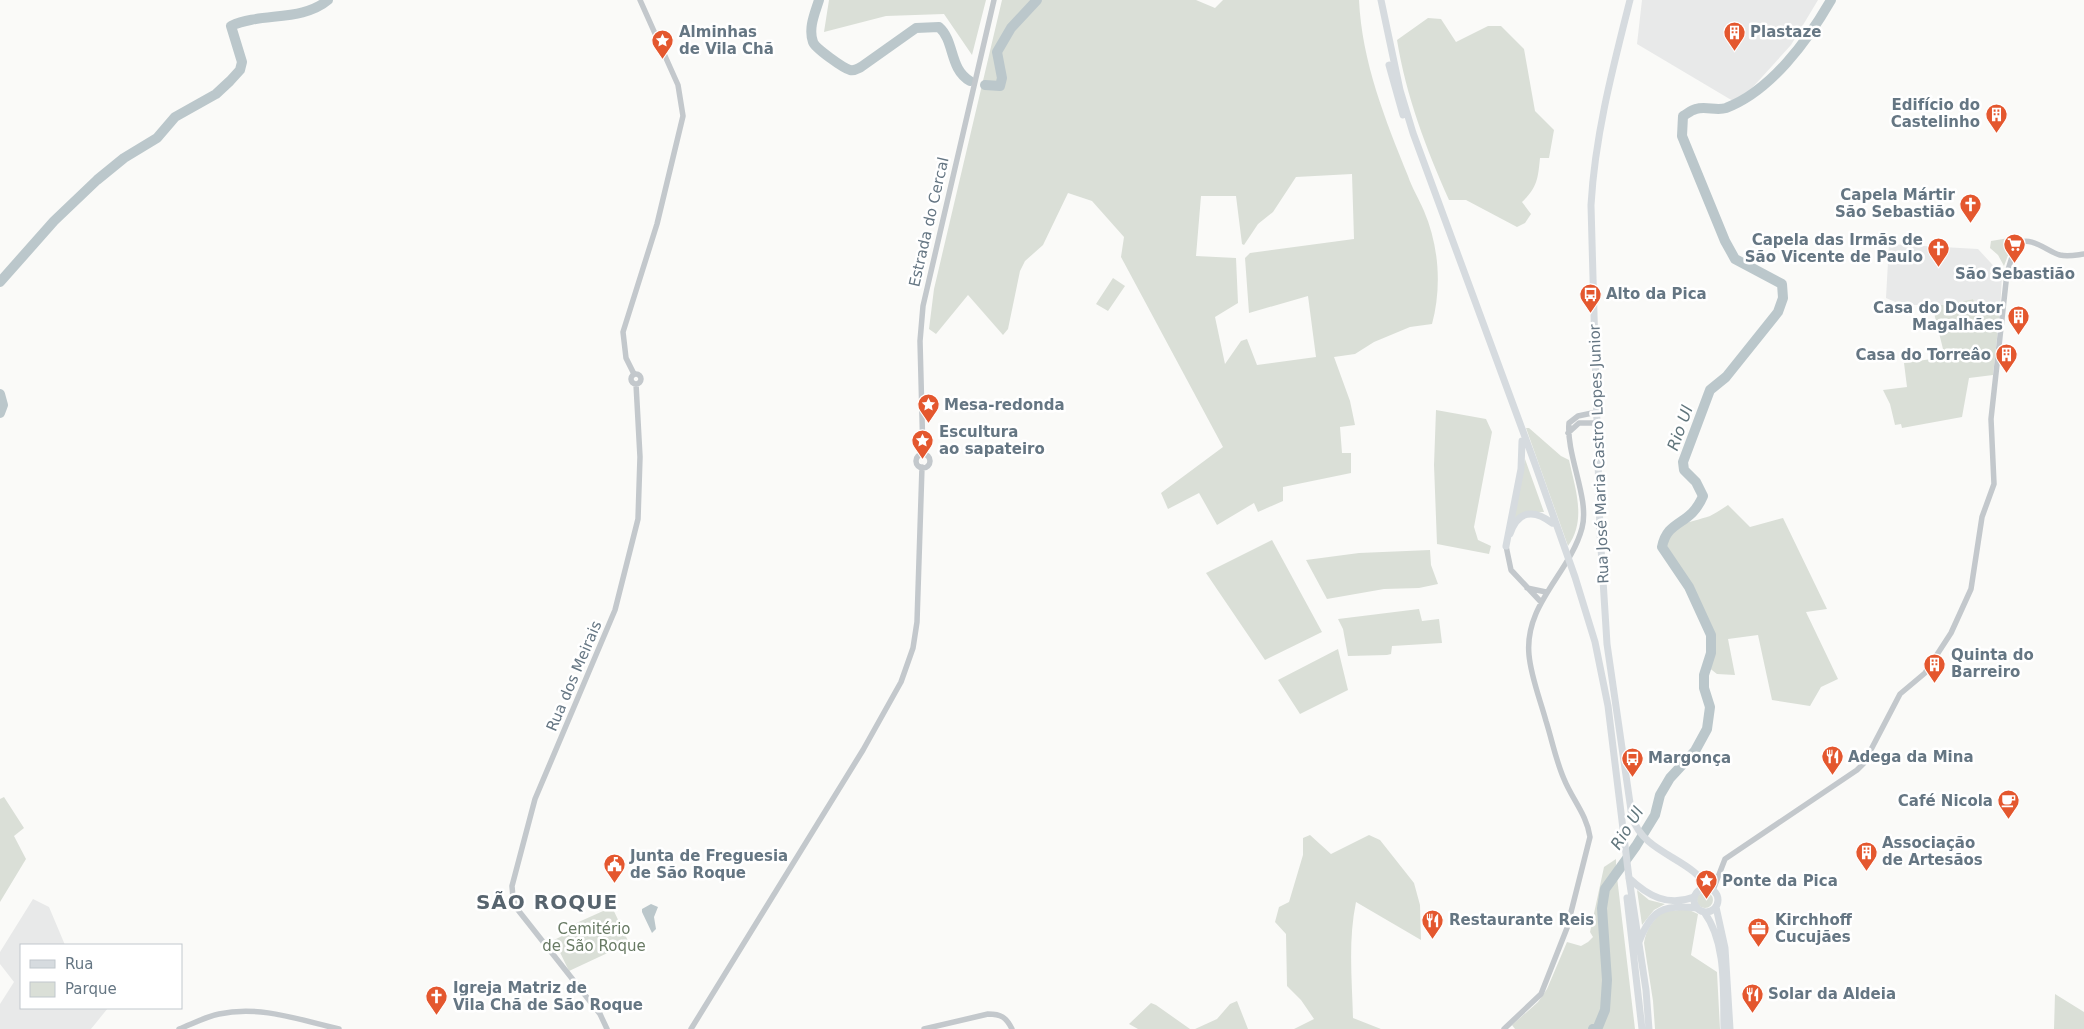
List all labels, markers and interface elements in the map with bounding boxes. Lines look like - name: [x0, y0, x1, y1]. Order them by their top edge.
- building icon: Plastaze: [1722, 20, 1746, 51]
- place label: Alminhas de Vila Chã: [679, 23, 774, 58]
- place label: Plastaze: [1750, 23, 1821, 41]
- place icon: Alminhas de Vila Chã: [651, 29, 675, 60]
- place label: Edifício do Castelinho: [1891, 96, 1980, 131]
- building icon: Edifício do Castelinho: [1984, 102, 2008, 133]
- street label: Estrada do Cercal: [905, 155, 953, 289]
- place label: Capela Mártir São Sebastião: [1835, 186, 1956, 221]
- church icon: Capela Mártir São Sebastião: [1959, 192, 1983, 223]
- place label: Capela das Irmãs de São Vicente de Paulo: [1745, 231, 1923, 266]
- supermarket icon: São Sebastião: [2003, 233, 2027, 264]
- church icon: Capela das Irmãs de São Vicente de Paulo: [1927, 237, 1951, 268]
- place label: São Sebastião: [1955, 265, 2075, 283]
- bus stop icon: Alto da Pica: [1578, 282, 1602, 313]
- place label: Alto da Pica: [1606, 285, 1707, 303]
- place label: Casa do Doutor Magalhães: [1873, 299, 2004, 334]
- building icon: Casa do Doutor Magalhães: [2007, 305, 2031, 336]
- street label: Rua José Maria Castro Lopes Junior: [1585, 323, 1613, 584]
- building icon: Casa do Torreâo: [1995, 343, 2019, 374]
- place label: Casa do Torreâo: [1855, 346, 1991, 364]
- place icon: Mesa-redonda: [916, 393, 940, 424]
- place label: Mesa-redonda: [944, 396, 1065, 414]
- water label: Rio Ul: [1663, 402, 1697, 453]
- place label: Escultura ao sapateiro: [939, 423, 1045, 458]
- place icon: Escultura ao sapateiro: [911, 429, 935, 460]
- street label: Rua dos Meirais: [543, 618, 605, 734]
- place label: Quinta do Barreiro: [1951, 646, 2034, 681]
- building icon: Quinta do Barreiro: [1923, 652, 1947, 683]
- restaurant icon: Adega da Mina: [1820, 745, 1844, 776]
- bus stop icon: Margonça: [1620, 746, 1644, 777]
- place label: Adega da Mina: [1848, 748, 1974, 766]
- place label: Margonça: [1648, 749, 1731, 767]
- cafe icon: Café Nicola: [1997, 789, 2021, 820]
- place label: Café Nicola: [1898, 792, 1993, 810]
- water label: Rio Ul: [1607, 803, 1648, 853]
- place label: Associação de Artesãos: [1882, 834, 1983, 869]
- building icon: Associação de Artesãos: [1854, 840, 1878, 871]
- place label: Junta de Freguesia de São Roque: [629, 847, 788, 882]
- public building icon: Junta de Freguesia de São Roque: [602, 853, 626, 884]
- place icon: Ponte da Pica: [1694, 869, 1718, 900]
- place label: Ponte da Pica: [1722, 872, 1838, 890]
- district label: SÃO ROQUE: [476, 890, 618, 914]
- restaurant icon: Restaurante Reis: [1421, 908, 1445, 939]
- place label: Restaurante Reis: [1449, 911, 1594, 929]
- place label: Kirchhoff Cucujães: [1775, 911, 1853, 946]
- office icon: Kirchhoff Cucujães: [1747, 917, 1771, 948]
- park label: Cemitério de São Roque: [542, 920, 646, 955]
- legend: [20, 944, 182, 1009]
- text: Rua: [65, 955, 93, 973]
- place label: Igreja Matriz de Vila Chã de São Roque: [453, 979, 643, 1014]
- text: Parque: [65, 980, 117, 998]
- restaurant icon: Solar da Aldeia: [1740, 982, 1764, 1013]
- church icon: Igreja Matriz de Vila Chã de São Roque: [425, 985, 449, 1016]
- place label: Solar da Aldeia: [1768, 985, 1896, 1003]

